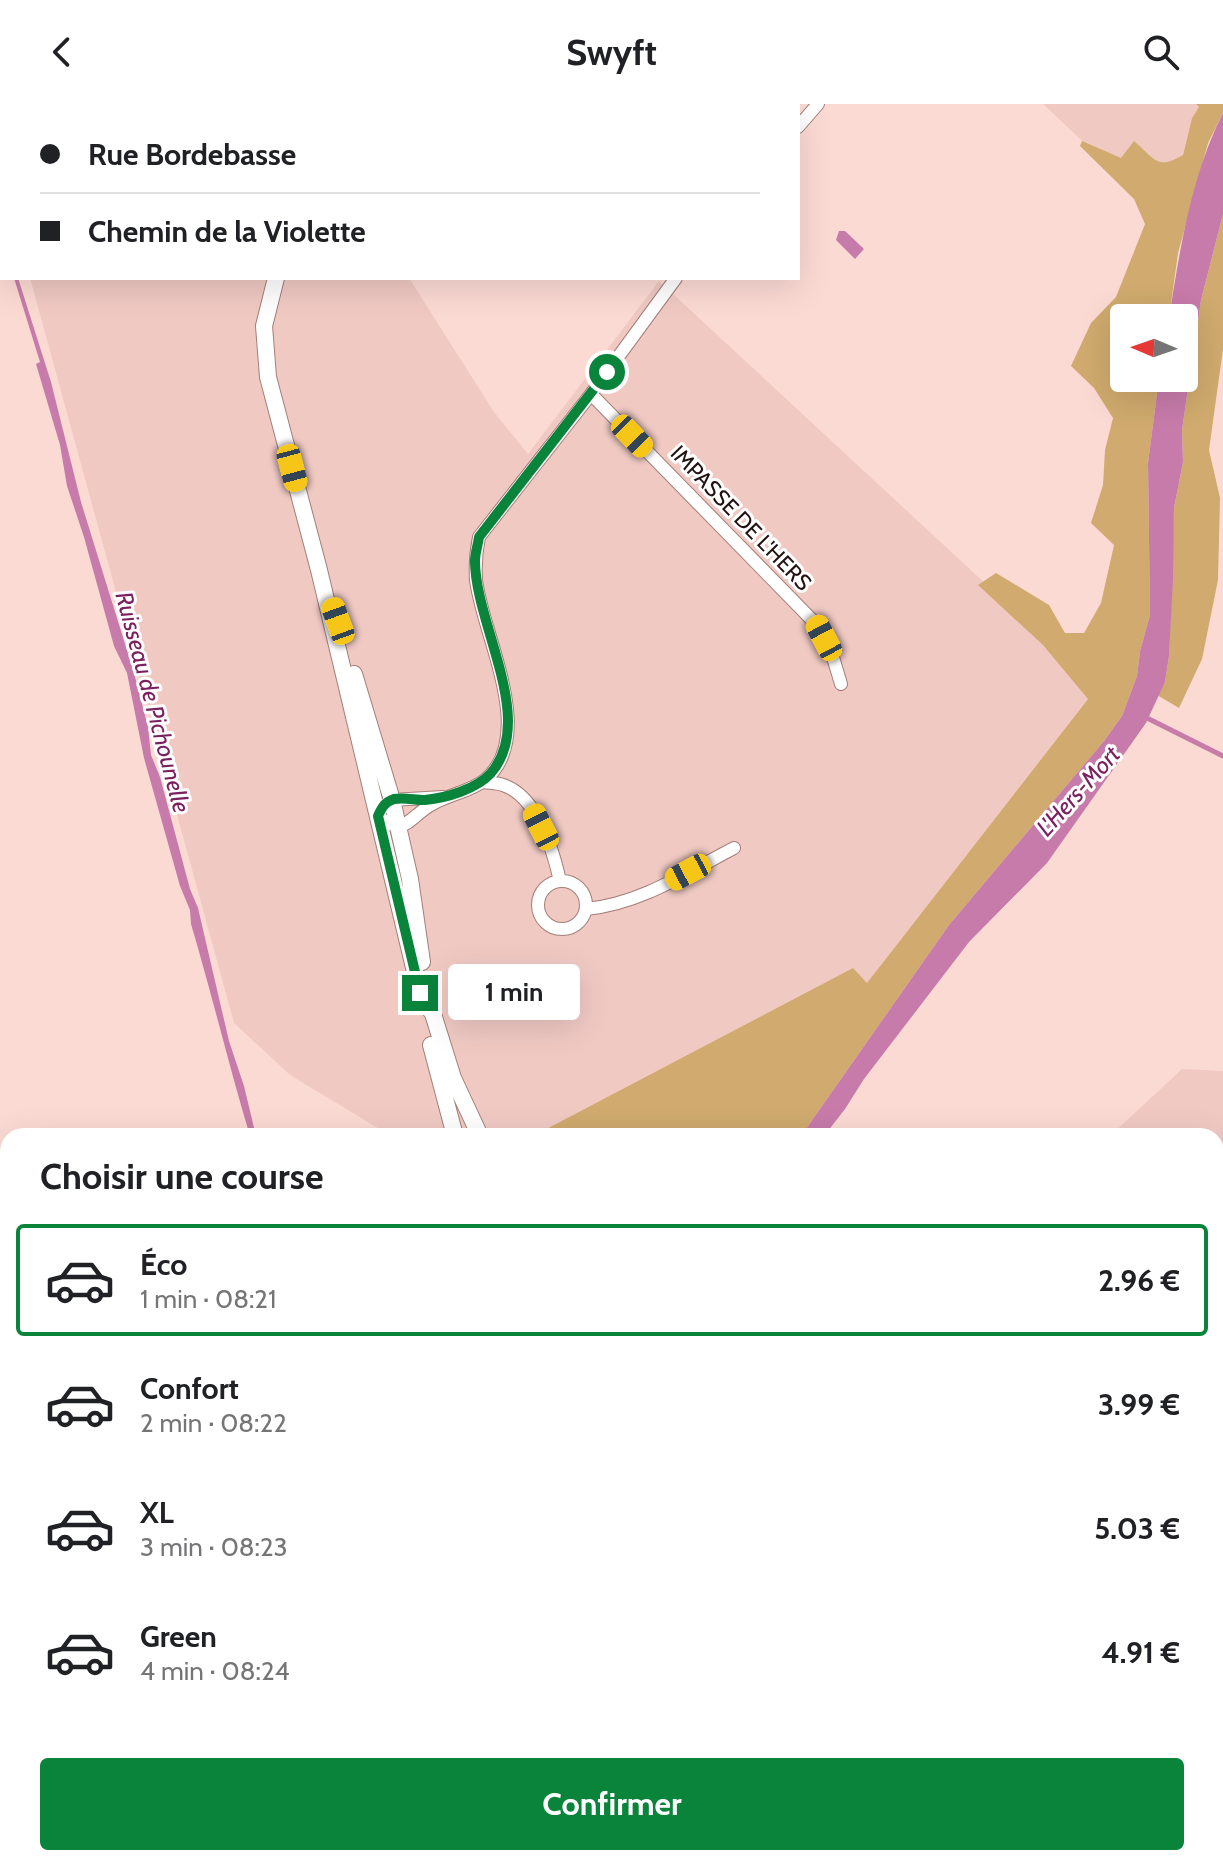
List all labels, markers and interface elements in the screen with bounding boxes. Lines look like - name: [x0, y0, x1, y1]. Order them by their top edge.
- icon: back: [40, 30, 84, 74]
- text: Swyft: [566, 30, 657, 74]
- icon: search: [1139, 30, 1183, 74]
- text: Rue Bordebasse: [88, 136, 296, 173]
- text: Chemin de la Violette: [88, 213, 366, 250]
- north arrow: [1110, 304, 1198, 392]
- map controls: [1110, 304, 1198, 392]
- route start: [589, 354, 625, 390]
- car: [607, 410, 657, 462]
- street label: IMPASSE DE L'HERS: [665, 440, 817, 596]
- car: [274, 442, 310, 494]
- water label: Ruisseau de Pichounelle: [110, 588, 196, 816]
- car: [319, 594, 357, 648]
- car: [802, 611, 846, 665]
- water label: L'Hers-Mort: [1030, 740, 1126, 842]
- car: [519, 800, 563, 854]
- car: [661, 850, 715, 894]
- callout: 1 min: [448, 965, 580, 1021]
- route end: [402, 975, 438, 1011]
- text: 1 min: [485, 976, 543, 1008]
- text: Choisir une course: [40, 1154, 323, 1198]
- icon: car: [44, 1244, 116, 1316]
- text: Éco: [140, 1246, 187, 1283]
- text: 2.96 €: [1098, 1262, 1180, 1299]
- text: 1 min · 08:21: [140, 1283, 276, 1315]
- icon: car: [44, 1368, 116, 1440]
- text: Confort: [140, 1370, 239, 1407]
- text: 3.99 €: [1098, 1386, 1180, 1423]
- text: 2 min · 08:22: [140, 1407, 287, 1439]
- icon: car: [44, 1492, 116, 1564]
- text: XL: [140, 1494, 174, 1531]
- text: 5.03 €: [1094, 1510, 1180, 1547]
- text: 3 min · 08:23: [140, 1531, 288, 1563]
- icon: car: [44, 1616, 116, 1688]
- text: Green: [140, 1618, 217, 1655]
- text: 4.91 €: [1101, 1634, 1180, 1671]
- text: 4 min · 08:24: [140, 1655, 290, 1687]
- button: Confirmer: [40, 1758, 1184, 1850]

